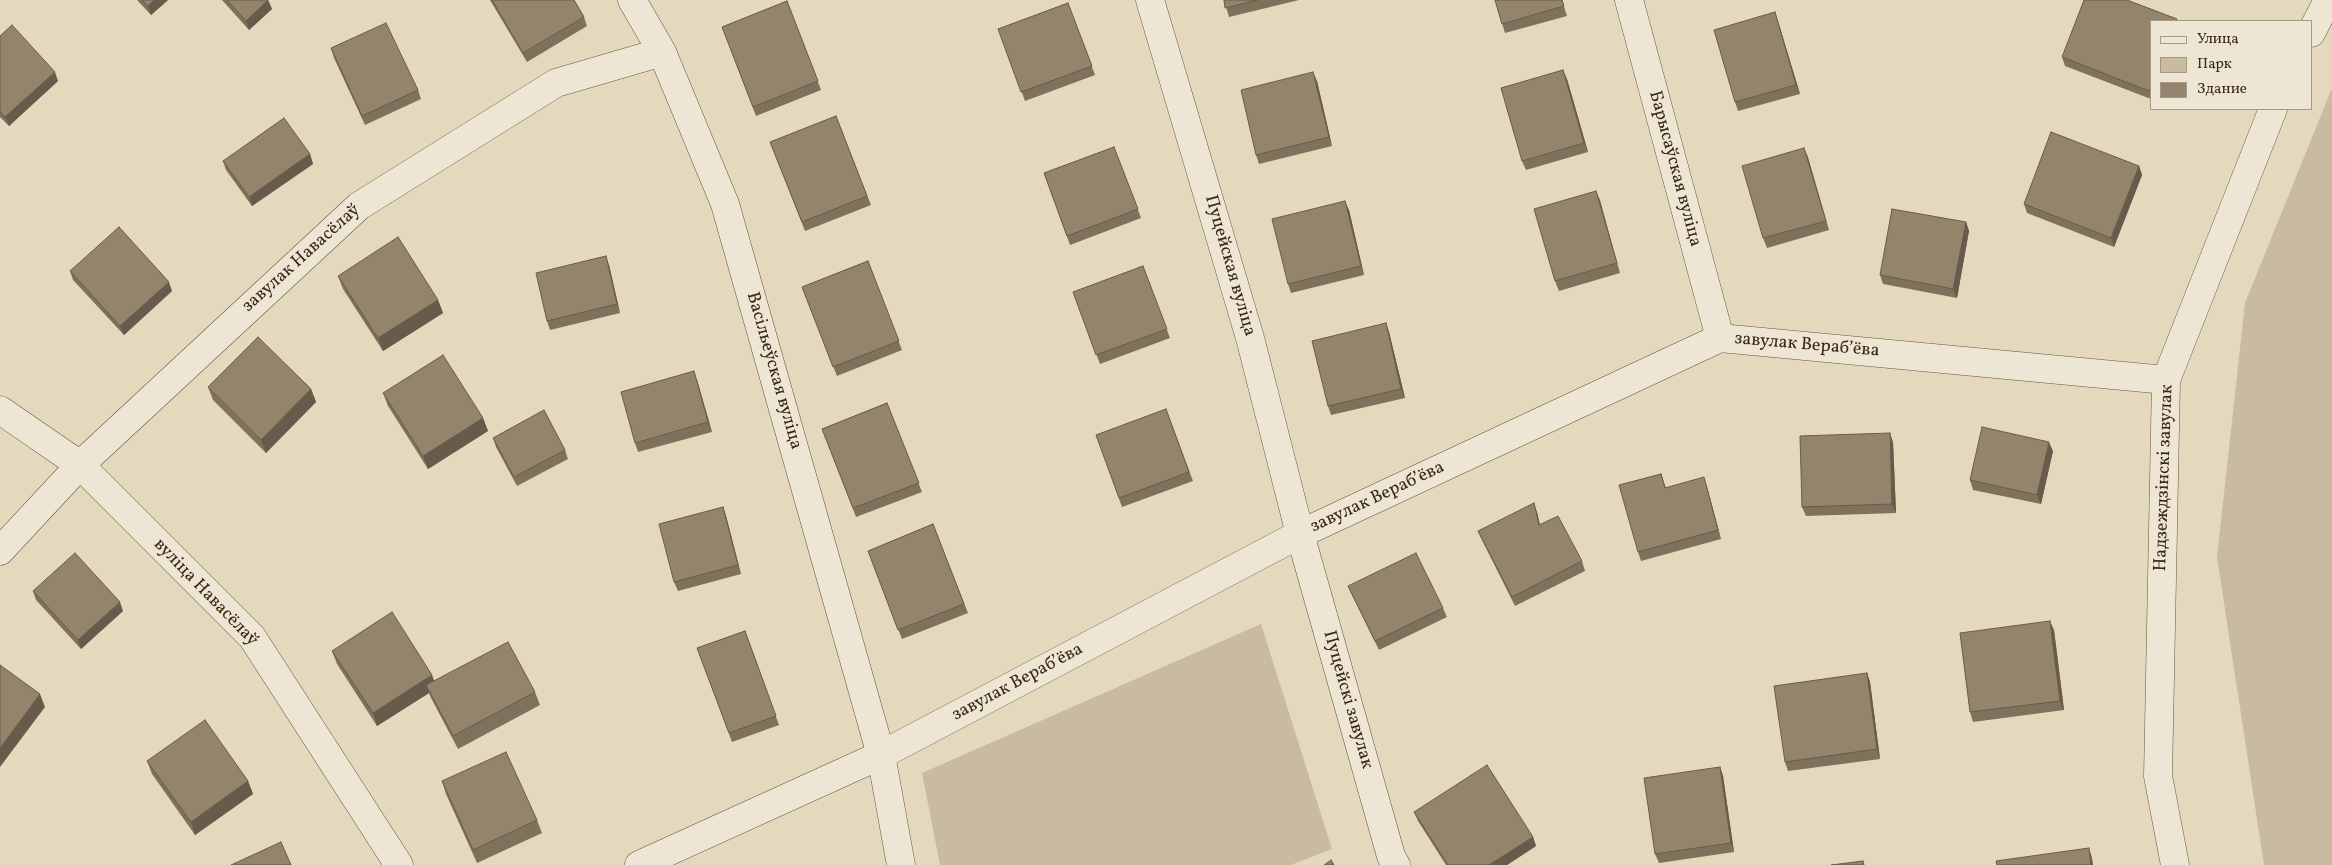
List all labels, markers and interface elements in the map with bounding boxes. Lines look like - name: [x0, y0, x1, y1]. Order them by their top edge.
- legend: [2150, 20, 2312, 110]
- text: Улица: [2197, 29, 2239, 50]
- text: Парк: [2197, 54, 2232, 75]
- text: Здание: [2197, 79, 2247, 100]
- street label: Барысаўская вуліца: [1643, 89, 1705, 249]
- street label: Пуцейская вуліца: [1199, 193, 1259, 339]
- street label: завулак Навасёлаў: [239, 200, 365, 318]
- street label: Васільеўская вуліца: [740, 290, 806, 452]
- street label: завулак Верабʼёва: [1734, 329, 1880, 363]
- street label: Надзеждзінскі завулак: [2151, 384, 2179, 572]
- street label: завулак Верабʼёва: [1308, 458, 1448, 538]
- street label: вуліца Навасёлаў: [148, 535, 262, 651]
- street label: Пуцейскі завулак: [1317, 628, 1377, 772]
- street label: завулак Верабʼёва: [949, 639, 1087, 727]

